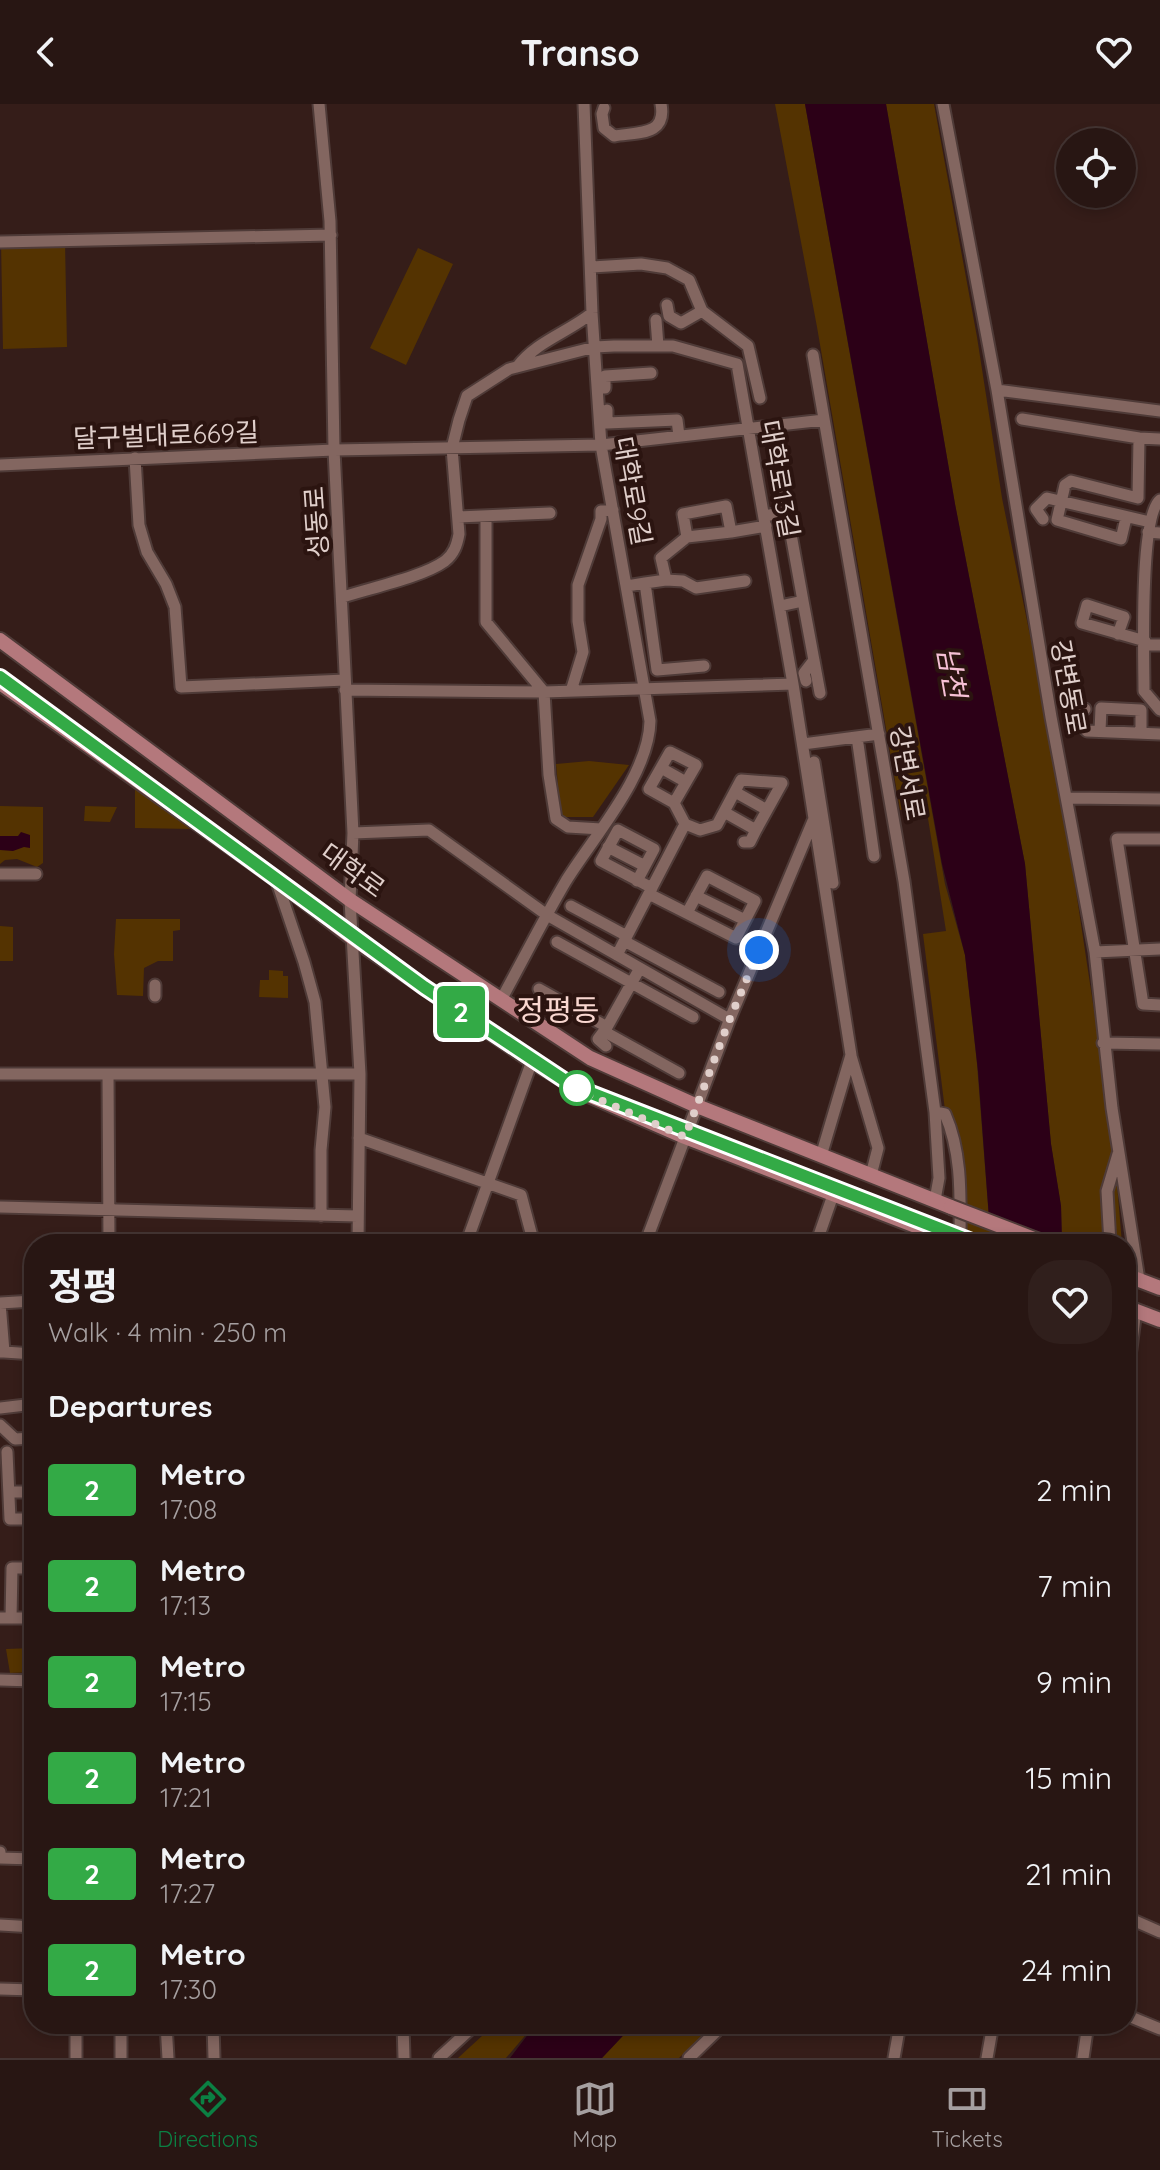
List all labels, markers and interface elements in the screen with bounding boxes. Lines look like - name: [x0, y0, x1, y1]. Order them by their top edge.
- icon: back: [24, 30, 68, 74]
- text: Transo: [520, 30, 640, 75]
- icon: heart: [1092, 30, 1136, 74]
- map controls: [1056, 128, 1136, 208]
- button: locate: [1056, 128, 1136, 208]
- street label: 달구벌대로669길: [72, 415, 260, 455]
- street label: 대학로13길: [753, 418, 807, 540]
- street label: 대학로9길: [607, 434, 659, 548]
- street label: 성동로: [297, 485, 335, 559]
- street label: 강변동로: [1044, 637, 1094, 737]
- water label: 남천: [930, 644, 974, 704]
- street label: 강변서로: [883, 723, 933, 823]
- street label: 대학로: [314, 836, 392, 904]
- your location: [739, 930, 779, 970]
- line badge: 2: [435, 986, 487, 1038]
- district label: 정평동: [517, 991, 599, 1029]
- text: 2: [453, 994, 469, 1029]
- unlabelled marker: [560, 1071, 594, 1105]
- button: heart: [1028, 1260, 1112, 1344]
- text: 정평: [48, 1262, 118, 1310]
- text: Walk · 4 min · 250 m: [48, 1316, 287, 1349]
- text: Departures: [48, 1387, 213, 1425]
- text: Metro: [160, 1455, 246, 1493]
- text: 2 min: [1036, 1471, 1112, 1509]
- text: 2: [84, 1472, 100, 1507]
- text: 17:08: [160, 1493, 217, 1526]
- text: Metro: [160, 1551, 246, 1589]
- text: 7 min: [1037, 1567, 1112, 1605]
- text: 2: [84, 1568, 100, 1603]
- text: 17:13: [160, 1589, 211, 1622]
- text: Metro: [160, 1647, 246, 1685]
- text: 9 min: [1036, 1663, 1112, 1701]
- text: 2: [84, 1664, 100, 1699]
- text: 17:15: [160, 1685, 212, 1718]
- text: Metro: [160, 1743, 246, 1781]
- text: 15 min: [1025, 1759, 1112, 1797]
- text: 2: [84, 1760, 100, 1795]
- text: 17:21: [160, 1781, 212, 1814]
- text: Metro: [160, 1839, 246, 1877]
- text: 21 min: [1025, 1855, 1112, 1893]
- text: 2: [84, 1856, 100, 1891]
- text: 17:27: [160, 1877, 215, 1910]
- text: Metro: [160, 1935, 246, 1973]
- text: 24 min: [1021, 1951, 1112, 1989]
- text: 2: [84, 1952, 100, 1987]
- text: 17:30: [160, 1973, 217, 2006]
- tab: Directions: [157, 2077, 258, 2153]
- tab: Map: [572, 2077, 617, 2153]
- tab: Tickets: [932, 2077, 1003, 2153]

